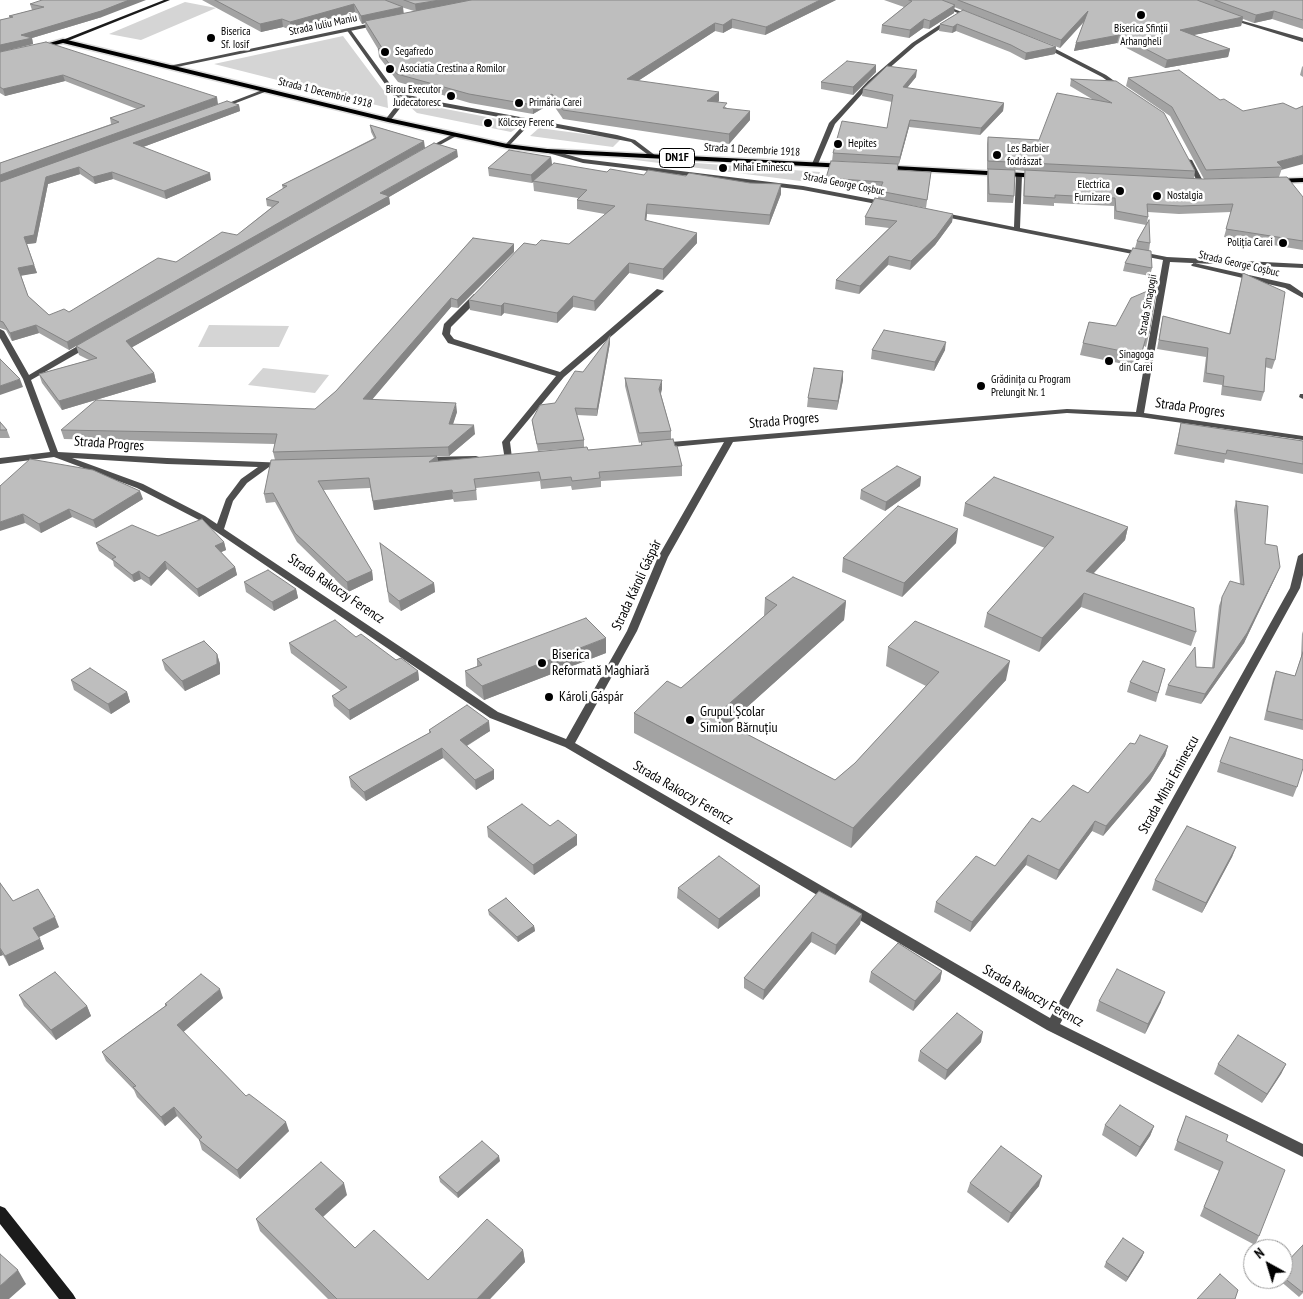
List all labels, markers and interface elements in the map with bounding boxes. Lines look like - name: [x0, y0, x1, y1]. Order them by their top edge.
- marker: Biserica Sfinții Arhangheli: [1135, 9, 1147, 21]
- street label: Strada Iuliu Maniu: [288, 11, 358, 39]
- place label: Biserica Sfinții Arhangheli: [1114, 22, 1168, 48]
- place label: Biserica Sf. Iosif: [221, 25, 251, 51]
- marker: Biserica Sf. Iosif: [205, 32, 217, 44]
- place label: Segafredo: [395, 45, 433, 59]
- marker: Segafredo: [379, 46, 391, 58]
- place label: Asociatia Crestina a Romilor: [400, 62, 506, 76]
- marker: Asociatia Crestina a Romilor: [384, 63, 396, 75]
- street label: Strada 1 Decembrie 1918: [277, 75, 373, 111]
- place label: Birou Executor Judecatoresc: [386, 83, 441, 109]
- marker: Birou Executor Judecatoresc: [445, 90, 457, 102]
- place label: Primăria Carei: [529, 96, 582, 110]
- marker: Primăria Carei: [513, 97, 525, 109]
- place label: Kölcsey Ferenc: [498, 116, 554, 130]
- marker: Kölcsey Ferenc: [482, 117, 494, 129]
- place label: Hepites: [848, 137, 877, 151]
- marker: Hepites: [832, 138, 844, 150]
- street label: Strada 1 Decembrie 1918: [704, 141, 800, 159]
- place label: Les Barbier fodrászat: [1007, 142, 1049, 168]
- road number: DN1F: [660, 148, 694, 168]
- marker: Les Barbier fodrászat: [991, 149, 1003, 161]
- place label: Mihai Eminescu: [733, 161, 792, 175]
- marker: Mihai Eminescu: [717, 162, 729, 174]
- street label: Strada George Coșbuc: [802, 170, 886, 198]
- place label: Electrica Furnizare: [1075, 178, 1110, 204]
- marker: Electrica Furnizare: [1114, 185, 1126, 197]
- place label: Nostalgia: [1167, 189, 1203, 203]
- marker: Nostalgia: [1151, 190, 1163, 202]
- place label: Poliția Carei: [1227, 236, 1273, 250]
- marker: Poliția Carei: [1277, 237, 1289, 249]
- street label: Strada George Coșbuc: [1197, 248, 1281, 280]
- street label: Strada Sinagogii: [1136, 273, 1160, 337]
- place label: Sinagoga din Carei: [1119, 348, 1154, 374]
- marker: Sinagoga din Carei: [1103, 355, 1115, 367]
- place label: Grădinița cu Program Prelungit Nr. 1: [991, 373, 1071, 399]
- marker: Grădinița cu Program Prelungit Nr. 1: [975, 380, 987, 392]
- street label: Strada Progres: [1154, 395, 1226, 421]
- street label: Strada Progres: [748, 410, 820, 432]
- street label: Strada Progres: [73, 433, 145, 455]
- street label: Strada Károli Gáspár: [609, 537, 665, 633]
- street label: Strada Rakoczy Ferencz: [285, 551, 387, 627]
- place label: Biserica Reformată Maghiară: [552, 647, 649, 680]
- marker: Biserica Reformată Maghiară: [536, 657, 548, 669]
- place label: Károli Gáspár: [559, 689, 623, 705]
- marker: Károli Gáspár: [543, 691, 555, 703]
- place label: Grupul Școlar Simion Bărnuțiu: [700, 704, 778, 736]
- marker: Grupul Școlar Simion Bărnuțiu: [684, 714, 696, 726]
- street label: Strada Mihai Eminescu: [1135, 733, 1203, 837]
- street label: Strada Rakoczy Ferencz: [630, 758, 736, 828]
- street label: Strada Rakoczy Ferencz: [980, 961, 1086, 1031]
- north arrow: [1243, 1239, 1293, 1289]
- text: N: [1251, 1244, 1268, 1262]

